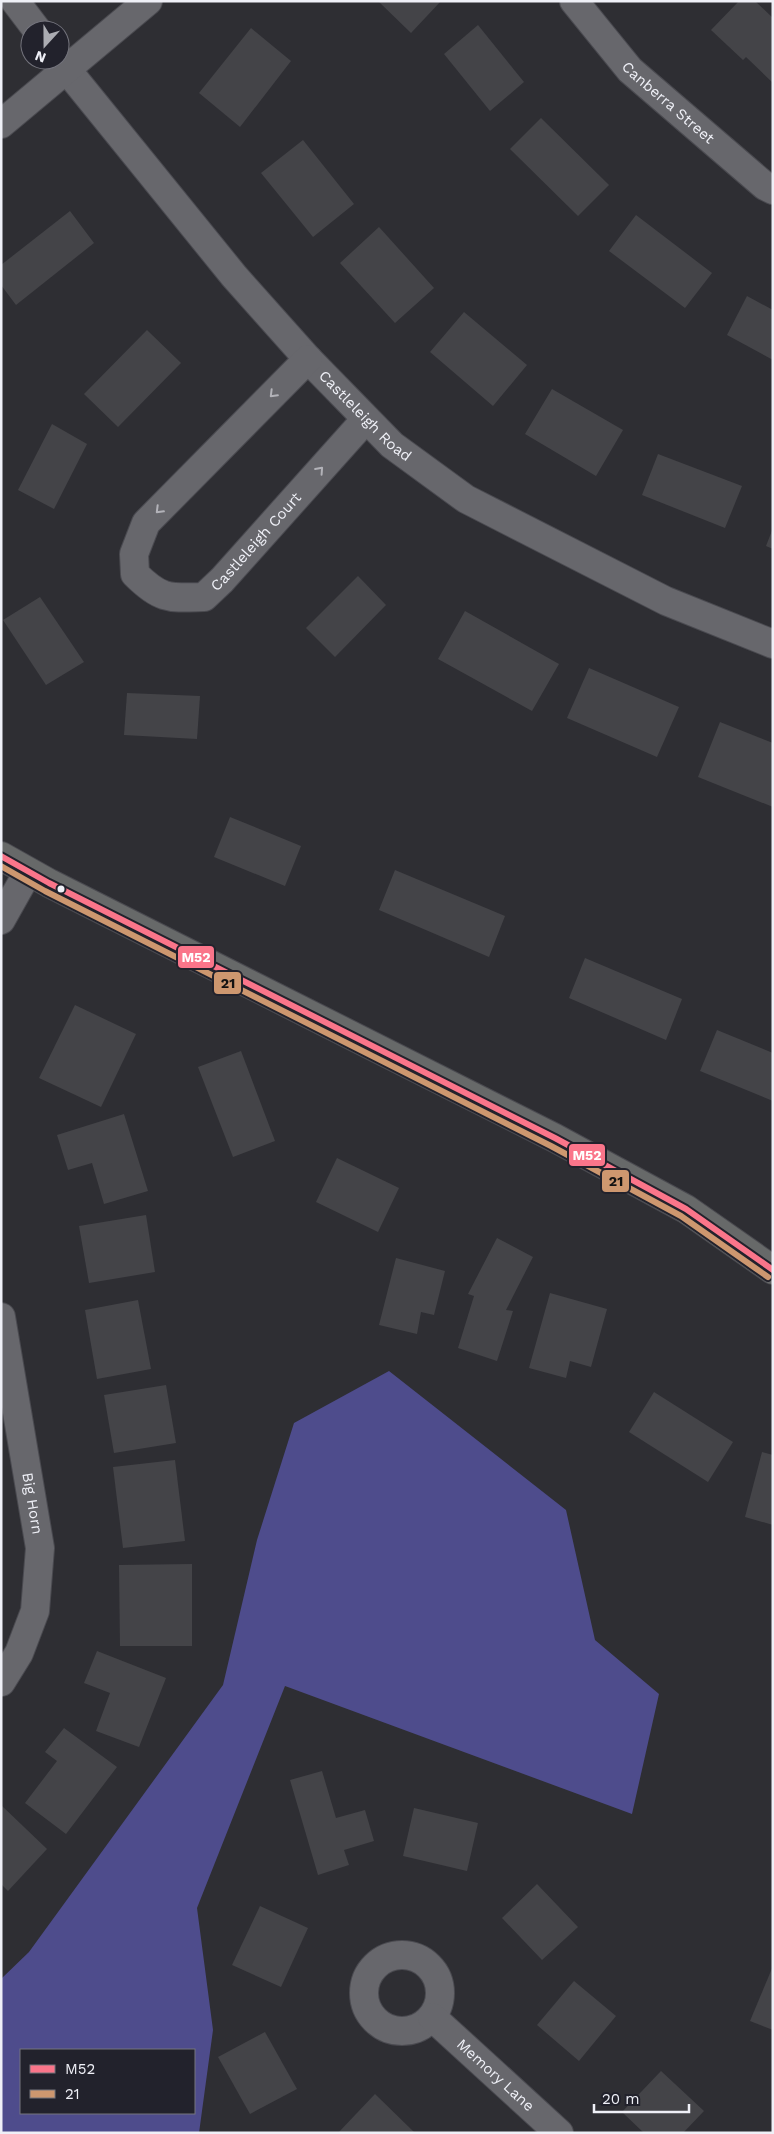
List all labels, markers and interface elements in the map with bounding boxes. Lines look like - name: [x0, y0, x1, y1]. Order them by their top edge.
- north arrow: [20, 20, 70, 70]
- text: N: [33, 48, 48, 66]
- street label: Canberra Street: [618, 58, 719, 148]
- street label: Castleleigh Road: [315, 367, 415, 465]
- one-way arrow: [270, 388, 279, 397]
- one-way arrow: [314, 467, 323, 476]
- street label: Castleleigh Court: [207, 488, 305, 595]
- one-way arrow: [156, 504, 165, 513]
- unlabelled marker: [56, 884, 66, 894]
- line badge: M52: [177, 945, 215, 969]
- text: M52: [181, 949, 211, 965]
- line badge: 21: [213, 971, 242, 995]
- text: 21: [221, 975, 235, 991]
- line badge: M52: [568, 1143, 606, 1167]
- text: M52: [572, 1147, 602, 1163]
- line badge: 21: [601, 1169, 630, 1193]
- text: 21: [609, 1173, 623, 1189]
- street label: Big Horn: [18, 1471, 47, 1536]
- street label: Memory Lane: [453, 2035, 538, 2115]
- legend: [20, 2049, 195, 2114]
- text: M52: [65, 2060, 95, 2078]
- scale bar: [594, 2082, 689, 2114]
- text: 21: [65, 2085, 80, 2103]
- text: 20 m: [602, 2090, 640, 2108]

